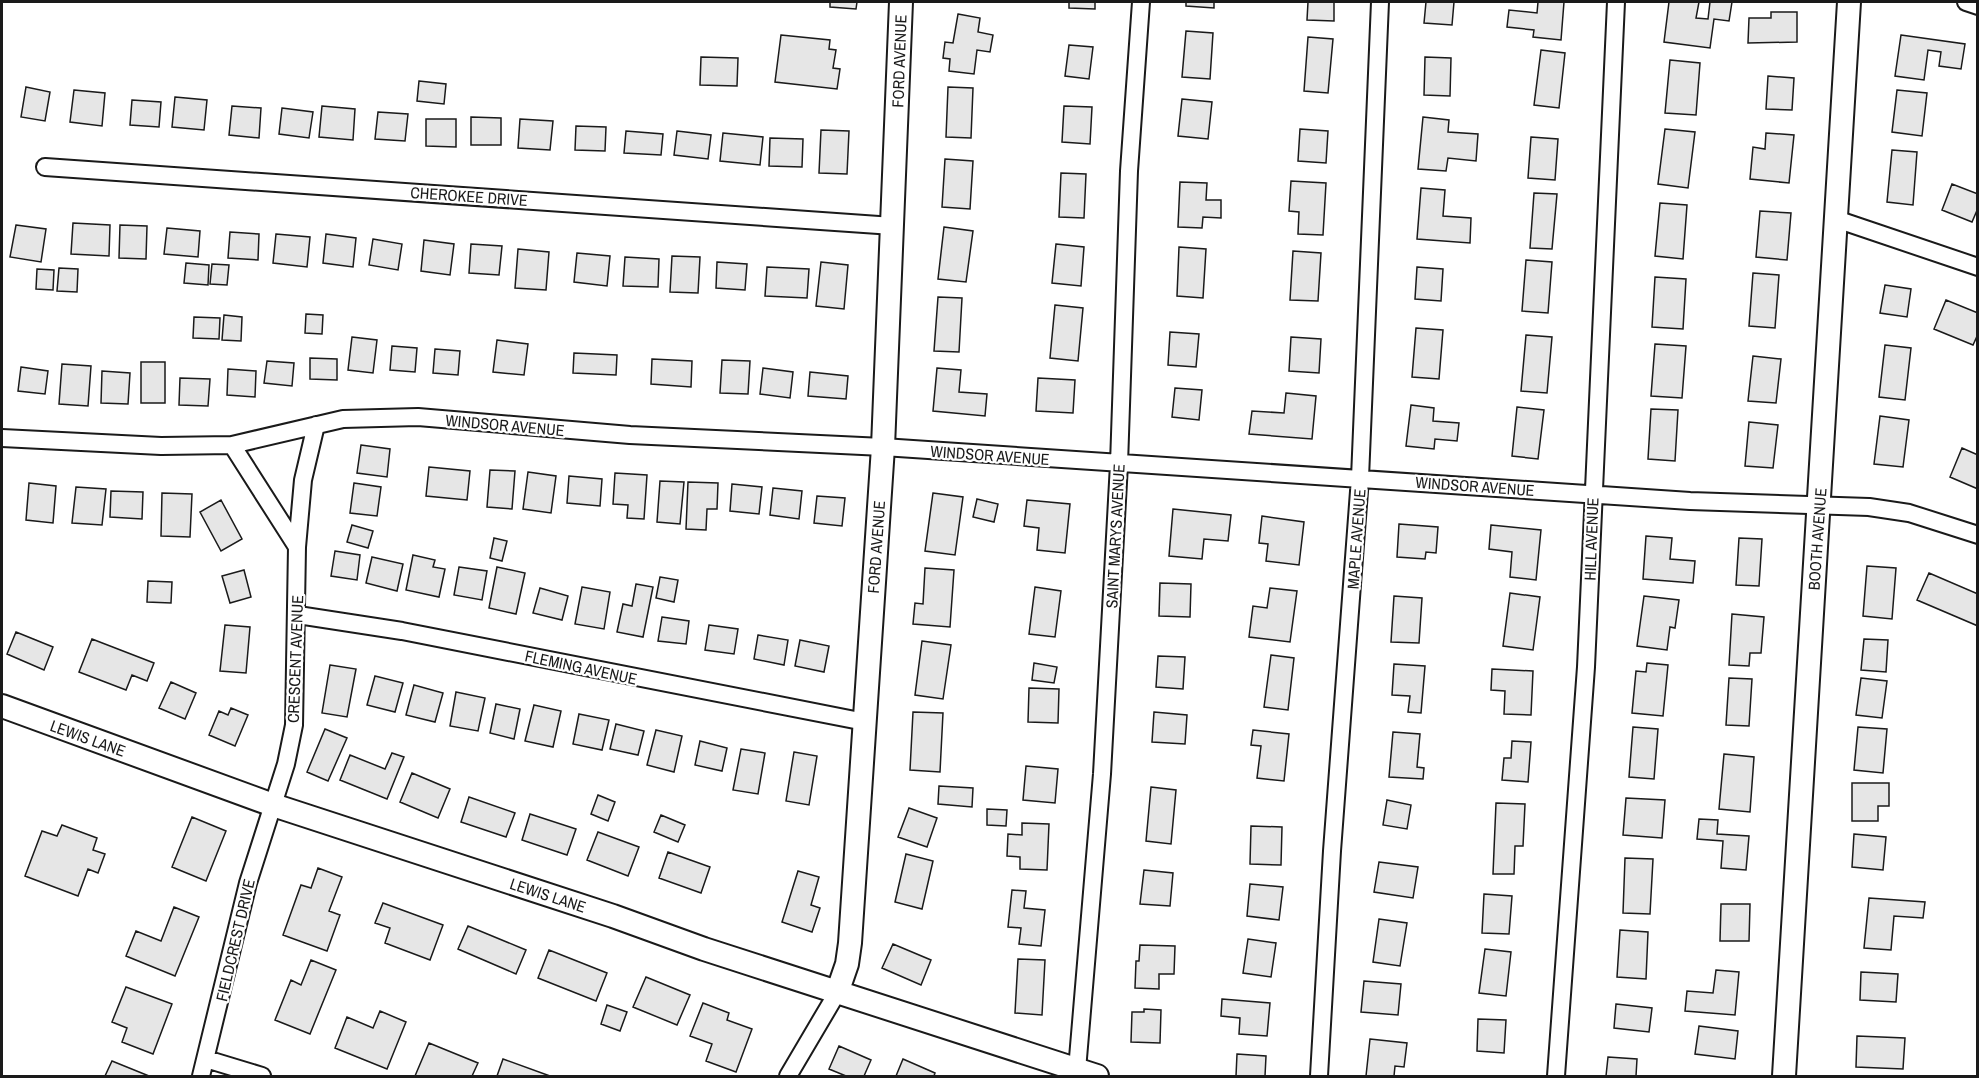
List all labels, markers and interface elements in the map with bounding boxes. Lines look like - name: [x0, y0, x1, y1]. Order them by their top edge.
- street label: FORD AVENUE: [886, 14, 912, 108]
- street label: CHEROKEE DRIVE: [410, 181, 528, 211]
- street label: WINDSOR AVENUE: [445, 409, 565, 441]
- street label: WINDSOR AVENUE: [930, 440, 1050, 470]
- street label: SAINT MARYS AVENUE: [1100, 463, 1130, 609]
- street label: WINDSOR AVENUE: [1415, 471, 1535, 501]
- street label: BOOTH AVENUE: [1802, 487, 1832, 591]
- street label: MAPLE AVENUE: [1342, 488, 1370, 590]
- street label: HILL AVENUE: [1579, 497, 1603, 581]
- street label: FORD AVENUE: [862, 500, 890, 594]
- street label: CRESCENT AVENUE: [282, 595, 308, 723]
- street label: FLEMING AVENUE: [523, 644, 639, 690]
- street label: LEWIS LANE: [47, 714, 129, 762]
- street label: LEWIS LANE: [507, 872, 589, 918]
- street label: FIELDCREST DRIVE: [210, 877, 260, 1003]

